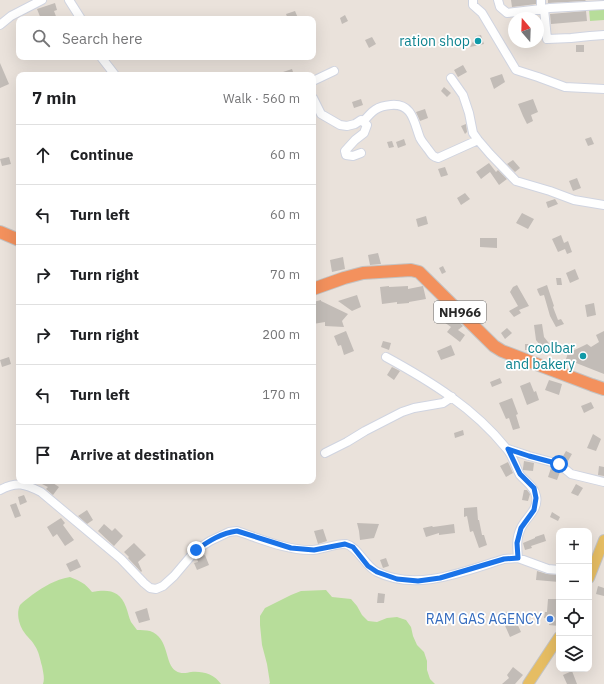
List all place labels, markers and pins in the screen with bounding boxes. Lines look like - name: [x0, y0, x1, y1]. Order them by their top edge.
- place label: ration shop: [399, 32, 470, 50]
- marker: ration shop: [473, 36, 483, 46]
- place label: coolbar and bakery: [505, 339, 575, 373]
- marker: coolbar and bakery: [578, 351, 588, 361]
- place label: RAM GAS AGENCY: [426, 610, 543, 628]
- marker: RAM GAS AGENCY: [545, 614, 555, 624]

